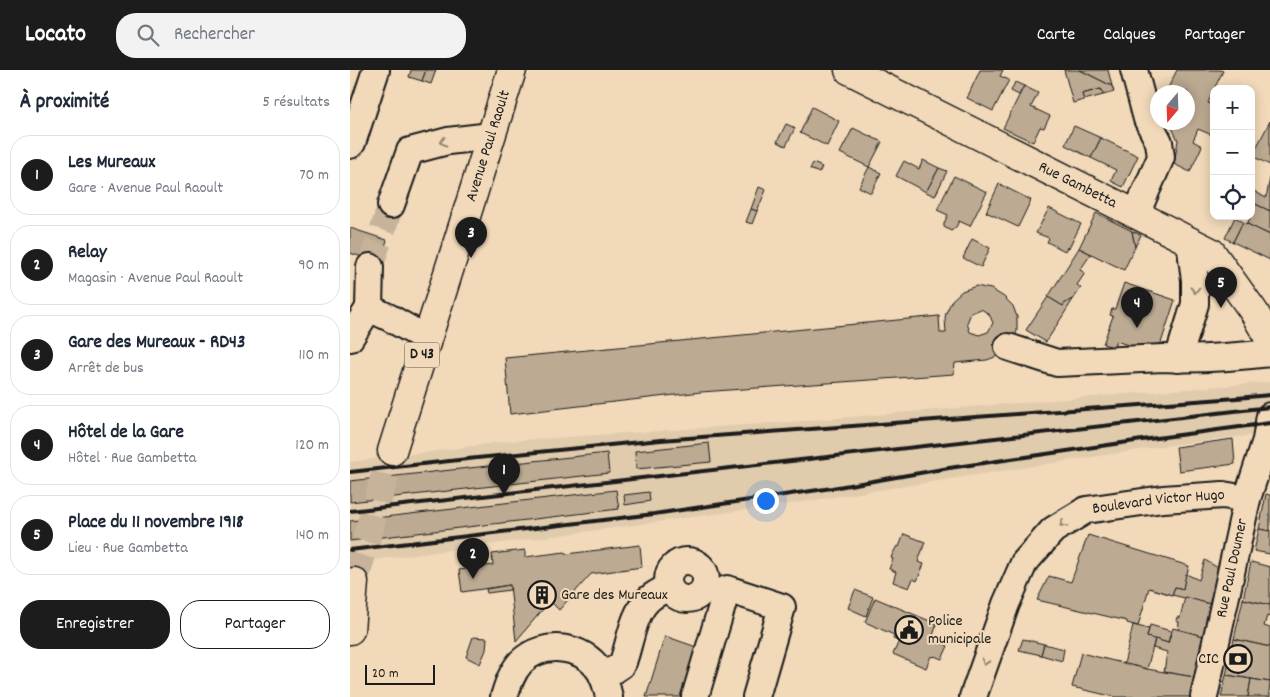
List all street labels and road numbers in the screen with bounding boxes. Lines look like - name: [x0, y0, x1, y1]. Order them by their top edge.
- street label: Avenue Paul Raoult: [460, 87, 517, 204]
- street label: Rue Gambetta: [1034, 156, 1121, 215]
- road number: D 43: [404, 342, 440, 368]
- street label: Boulevard Victor Hugo: [1091, 483, 1225, 520]
- street label: Rue Paul Doumer: [1210, 516, 1254, 620]

